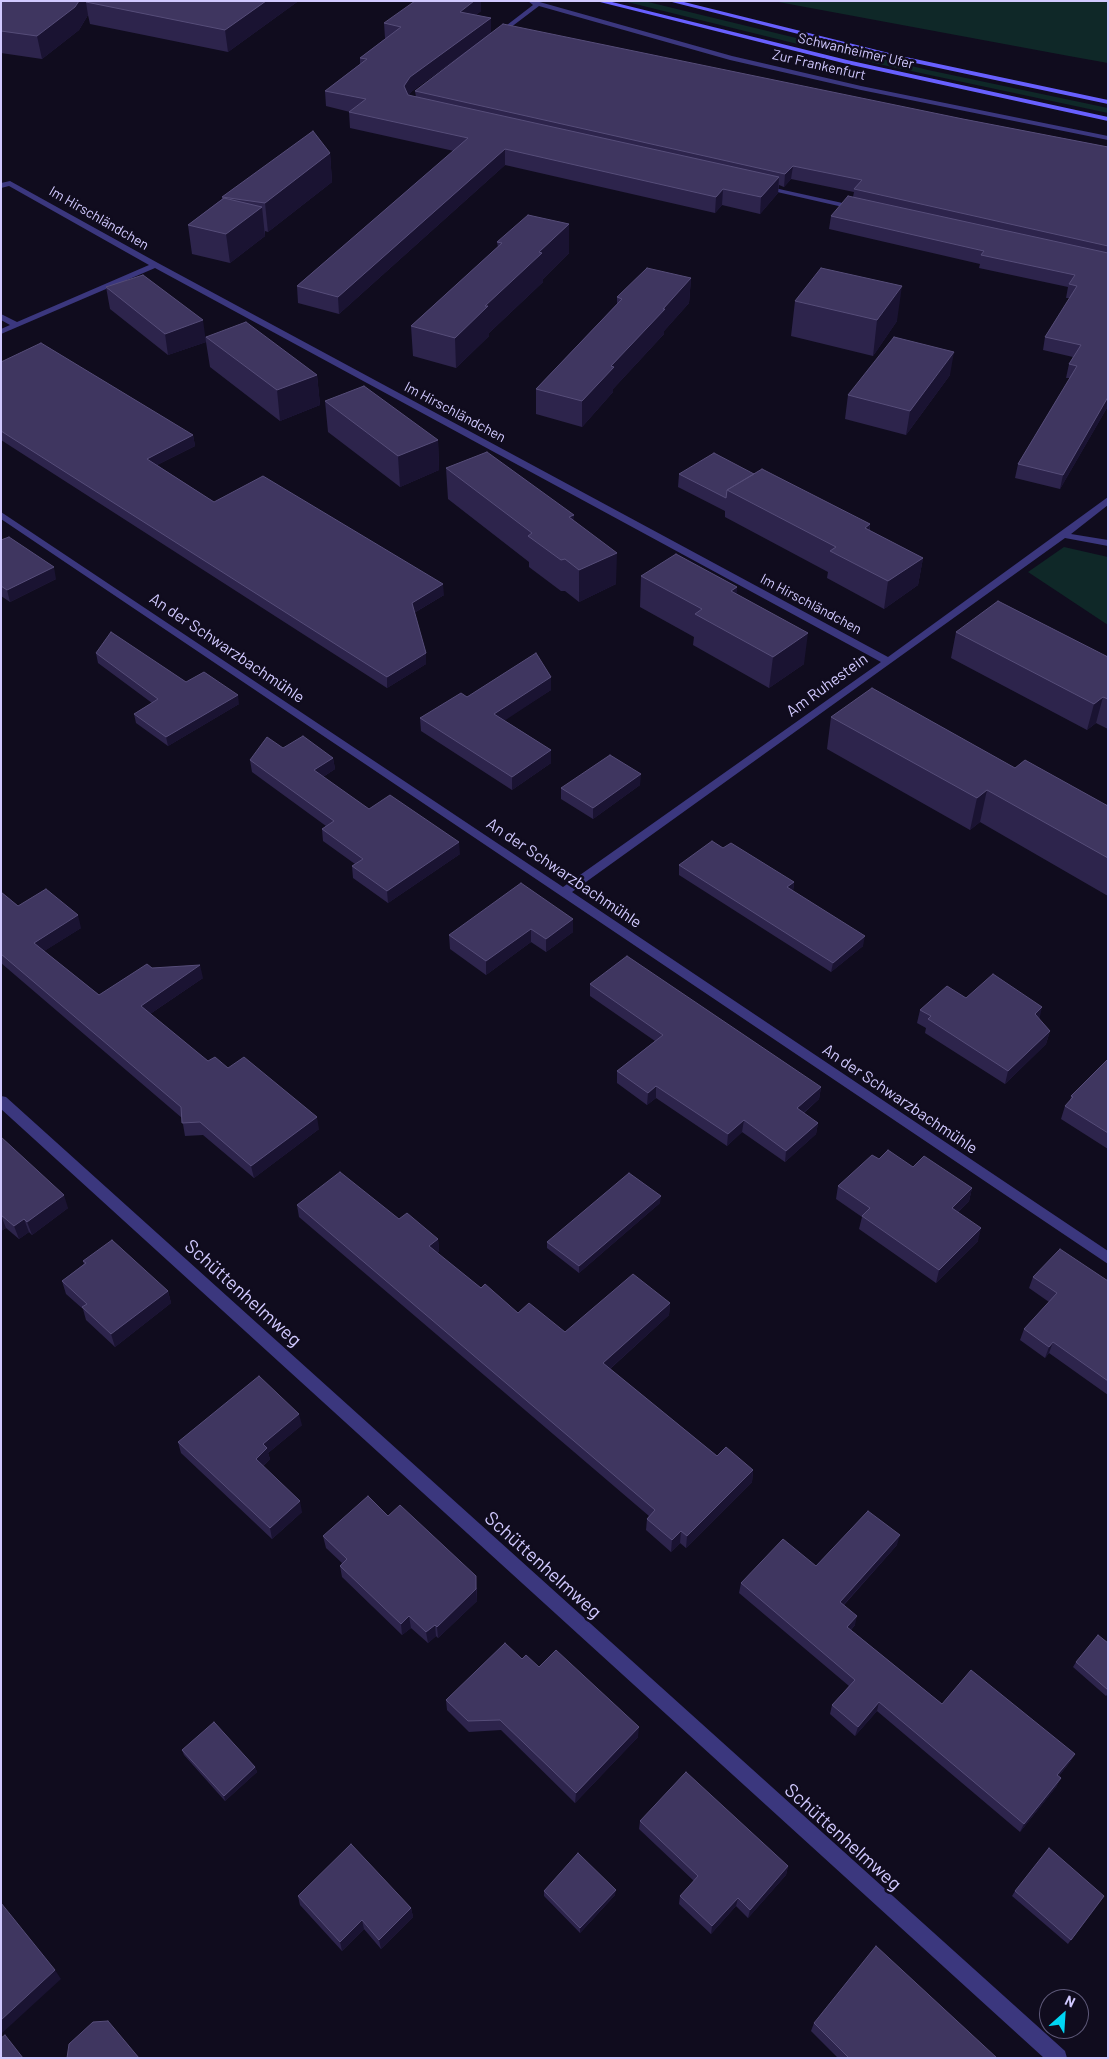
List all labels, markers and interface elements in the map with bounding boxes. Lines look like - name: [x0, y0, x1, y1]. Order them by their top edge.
- street label: Schwanheimer Ufer: [796, 29, 916, 73]
- street label: Zur Frankenfurt: [771, 46, 867, 84]
- street label: Im Hirschländchen: [46, 183, 152, 253]
- street label: Im Hirschländchen: [401, 378, 509, 446]
- street label: Im Hirschländchen: [757, 570, 865, 638]
- street label: An der Schwarzbachmühle: [146, 589, 308, 707]
- street label: Am Ruhestein: [783, 649, 871, 721]
- street label: An der Schwarzbachmühle: [483, 814, 645, 932]
- street label: An der Schwarzbachmühle: [819, 1040, 981, 1158]
- street label: Schüttenhelmweg: [180, 1235, 306, 1351]
- street label: Schüttenhelmweg: [480, 1507, 606, 1623]
- street label: Schüttenhelmweg: [780, 1779, 906, 1895]
- north arrow: [1039, 1989, 1089, 2039]
- text: N: [1062, 1991, 1078, 2011]

